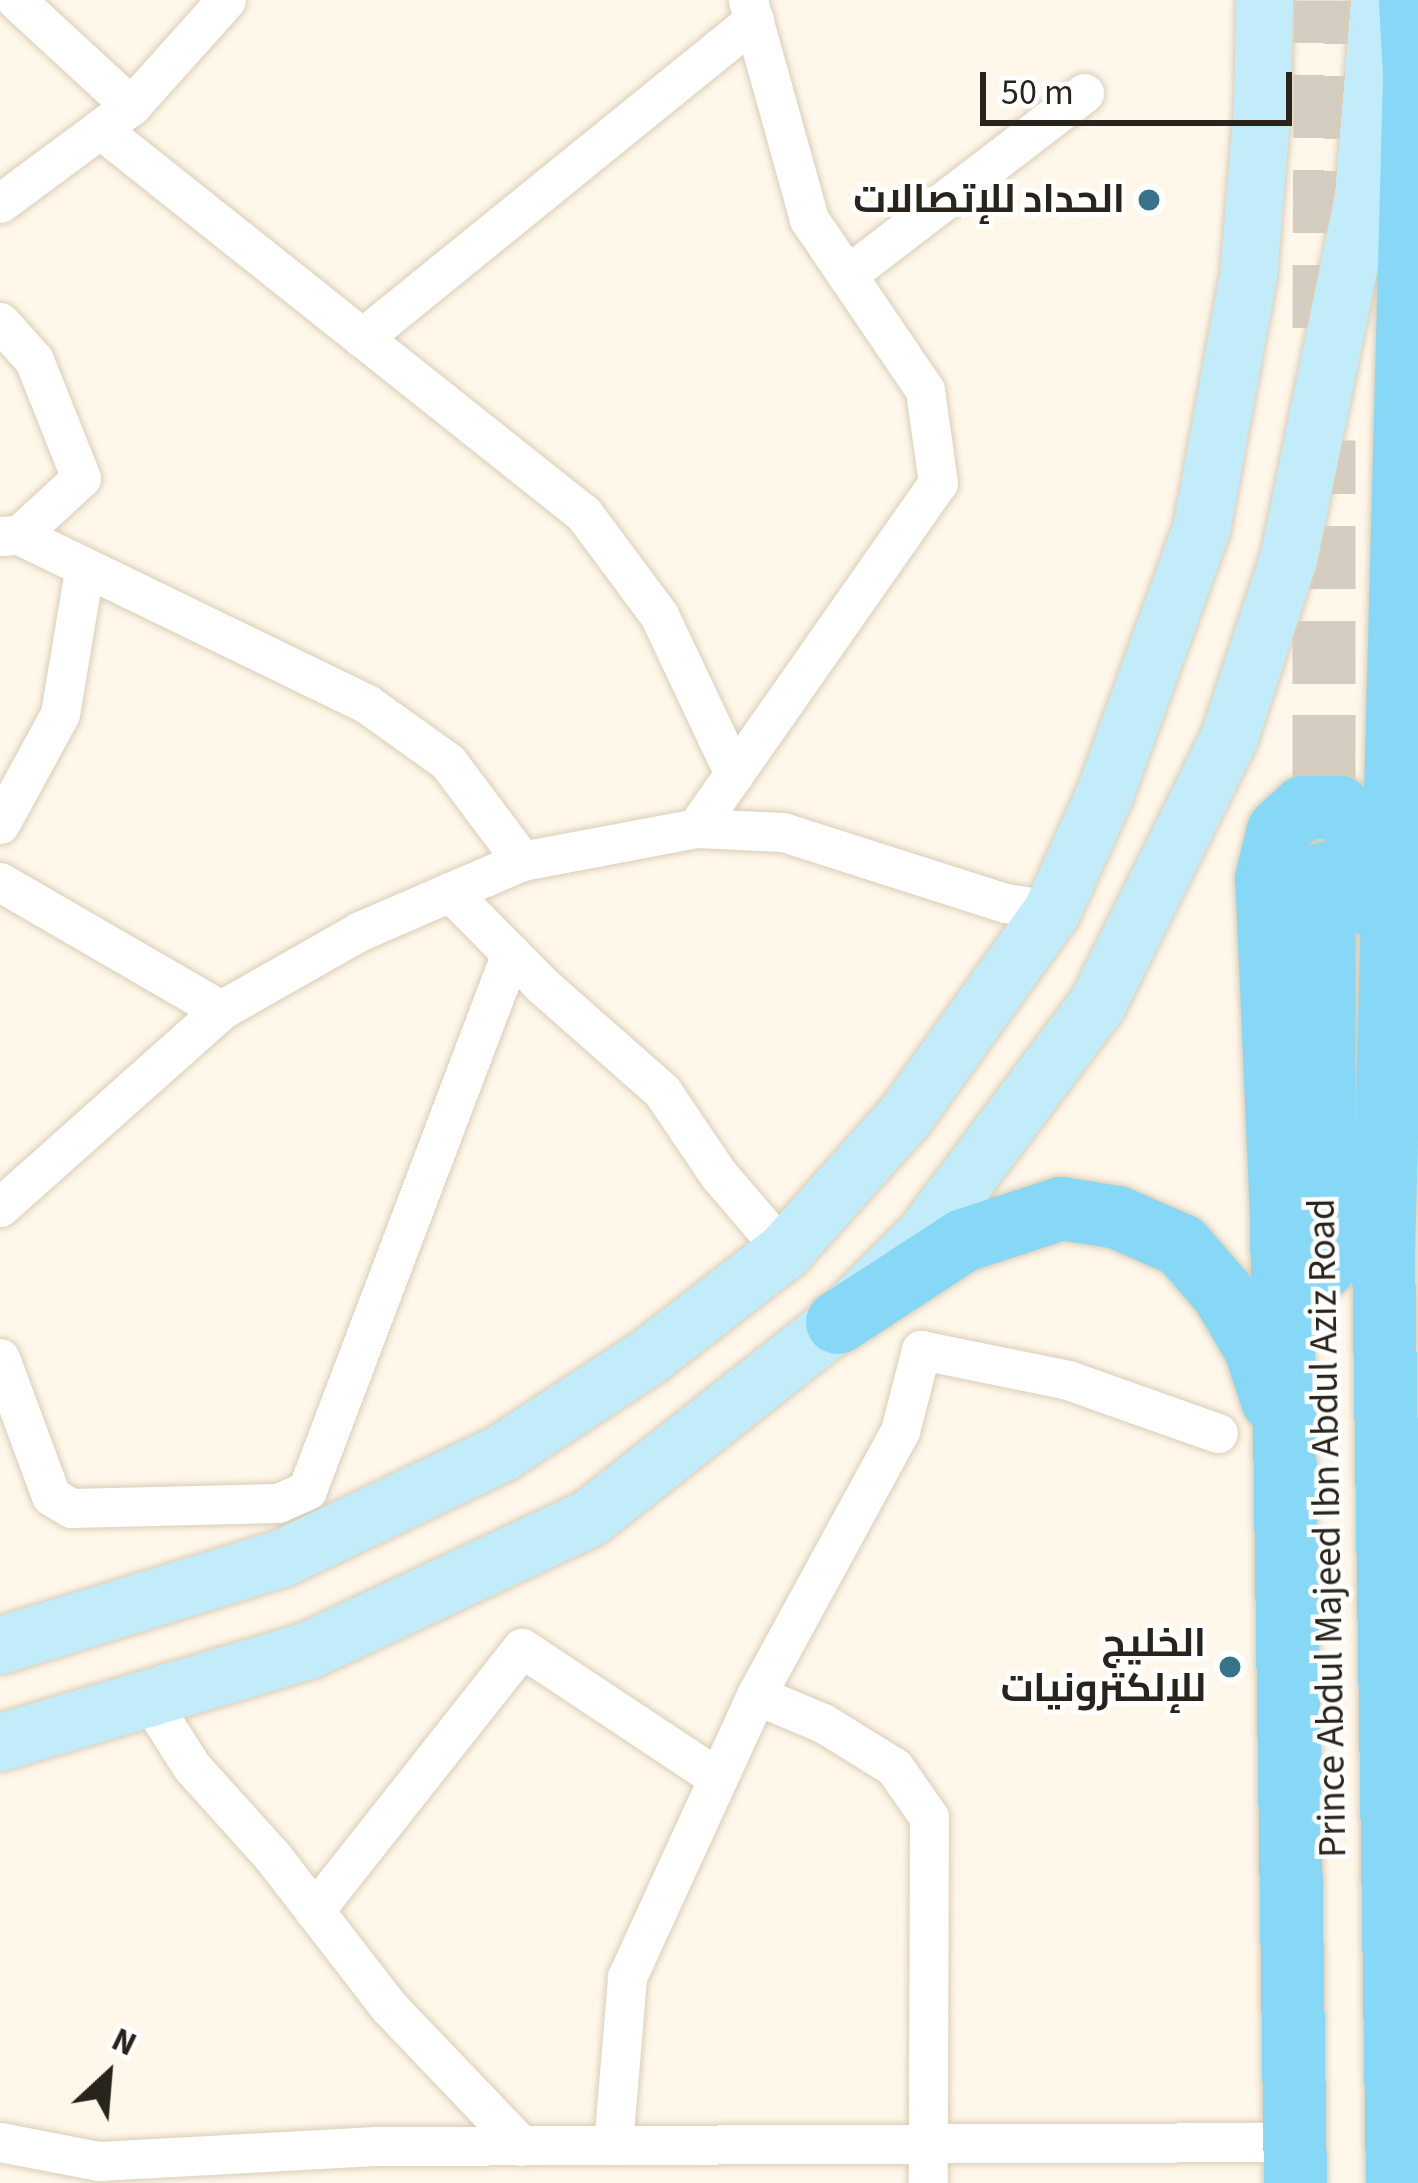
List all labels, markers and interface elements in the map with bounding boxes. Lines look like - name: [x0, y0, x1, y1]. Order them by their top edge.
- scale bar: [986, 48, 1298, 122]
- text: 50 m: [1001, 67, 1074, 118]
- place label: الحداد للإتصالات: [853, 177, 1125, 223]
- marker: الحداد للإتصالات: [1136, 187, 1162, 213]
- street label: Prince Abdul Majeed Ibn Abdul Aziz Road: [1299, 1198, 1357, 1858]
- place label: الخليج للإلكترونيات: [1001, 1622, 1206, 1713]
- marker: الخليج للإلكترونيات: [1217, 1654, 1243, 1680]
- north arrow: [48, 2015, 168, 2135]
- text: N: [104, 2016, 144, 2068]

